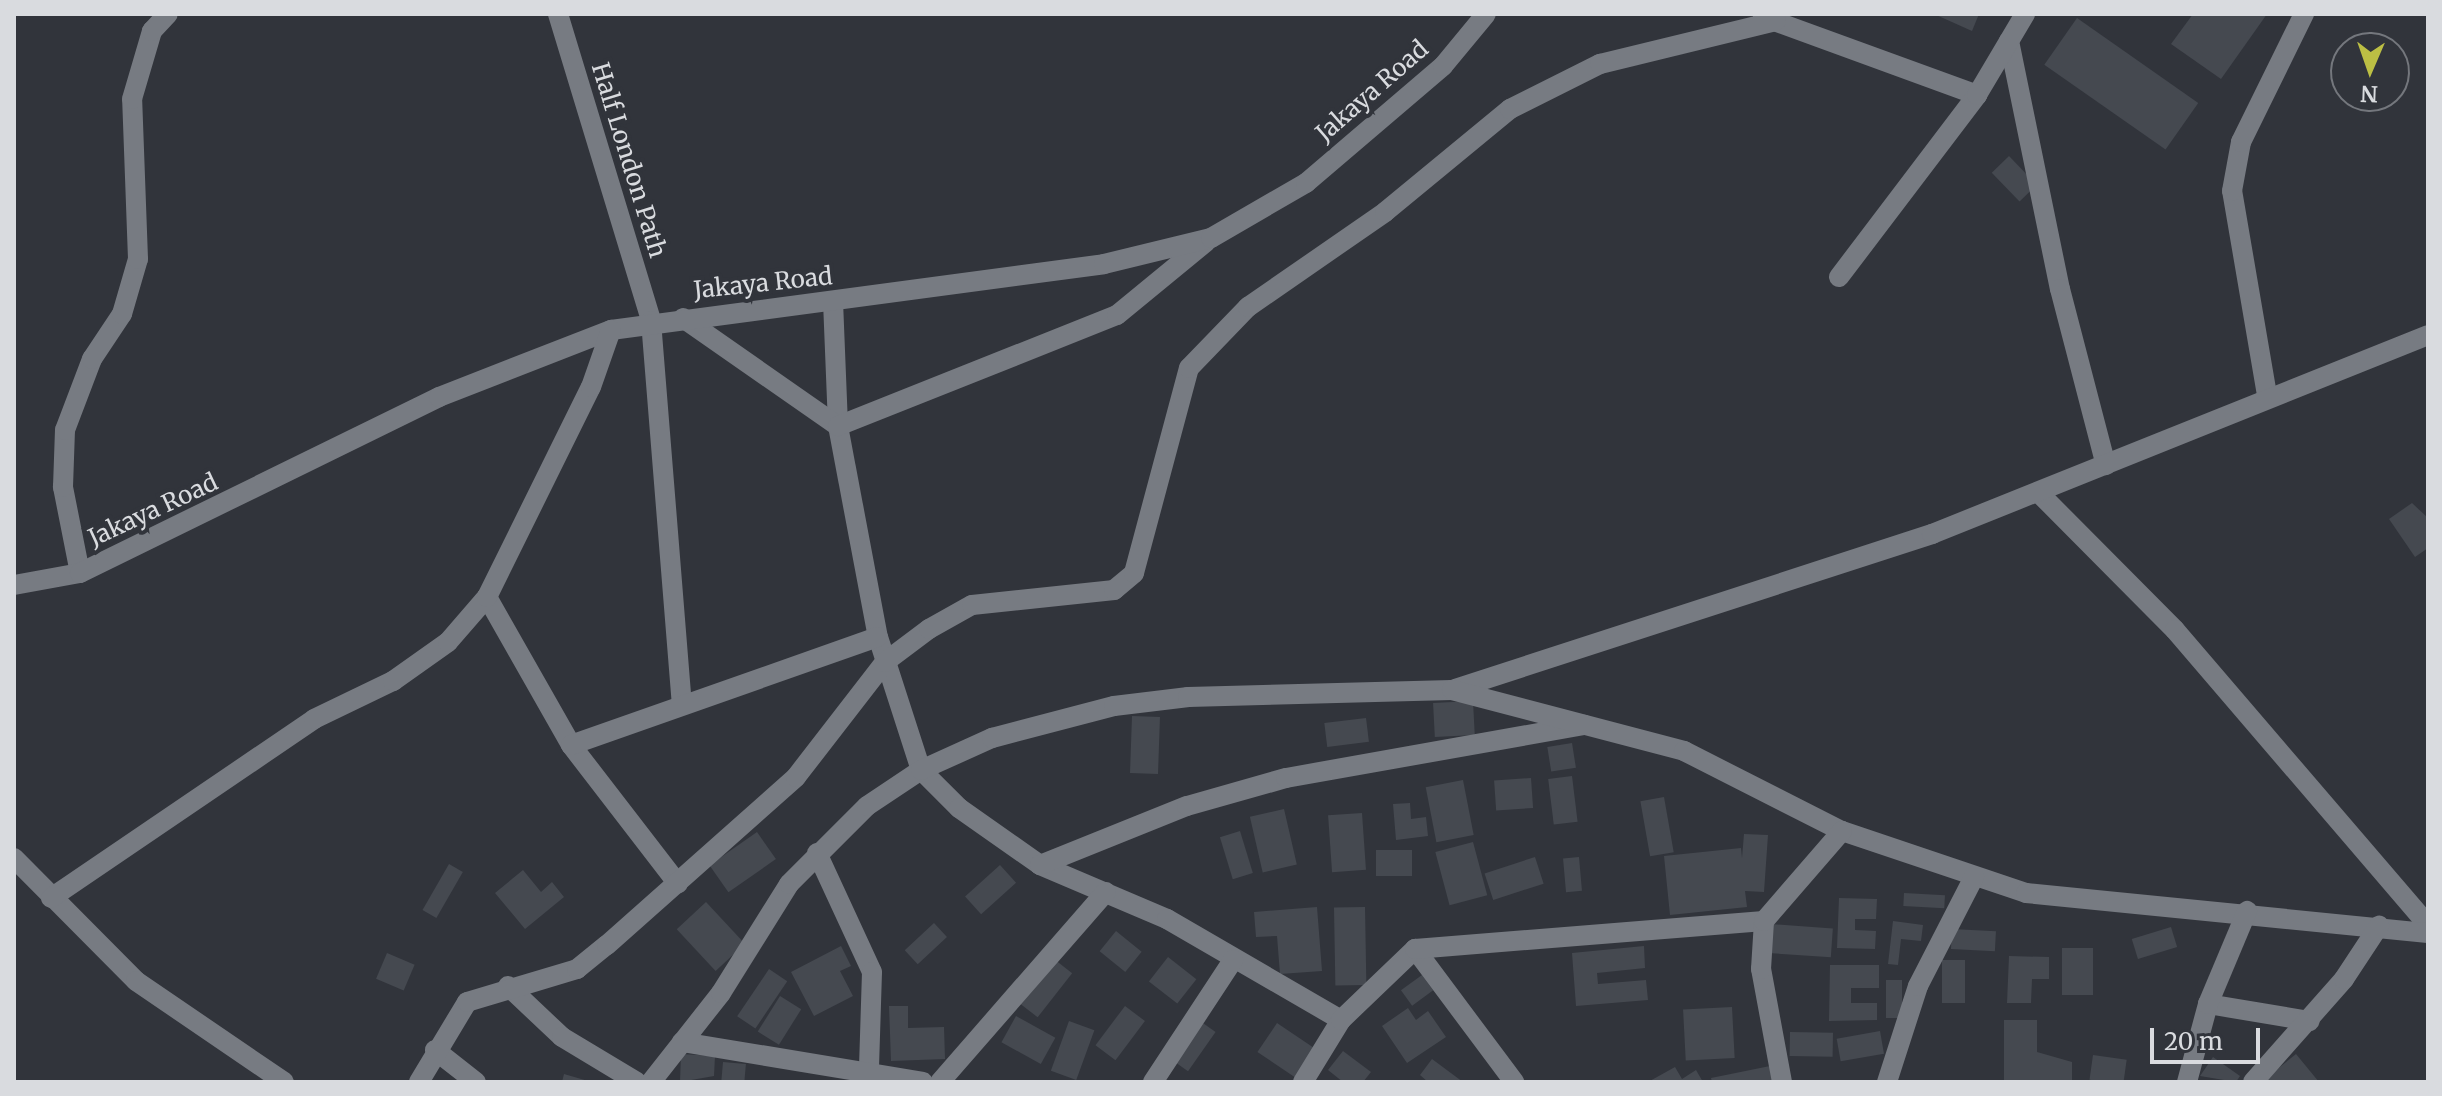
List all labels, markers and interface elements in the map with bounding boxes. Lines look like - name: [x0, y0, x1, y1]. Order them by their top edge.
- north arrow: [2330, 32, 2410, 112]
- street label: Jakaya Road: [1310, 34, 1434, 148]
- street label: Half London Path: [586, 59, 672, 261]
- text: N: [2360, 80, 2378, 108]
- street label: Jakaya Road: [692, 261, 834, 305]
- street label: Jakaya Road: [84, 468, 222, 552]
- scale bar: [2154, 1012, 2264, 1062]
- text: 20 m: [2164, 1026, 2223, 1057]

